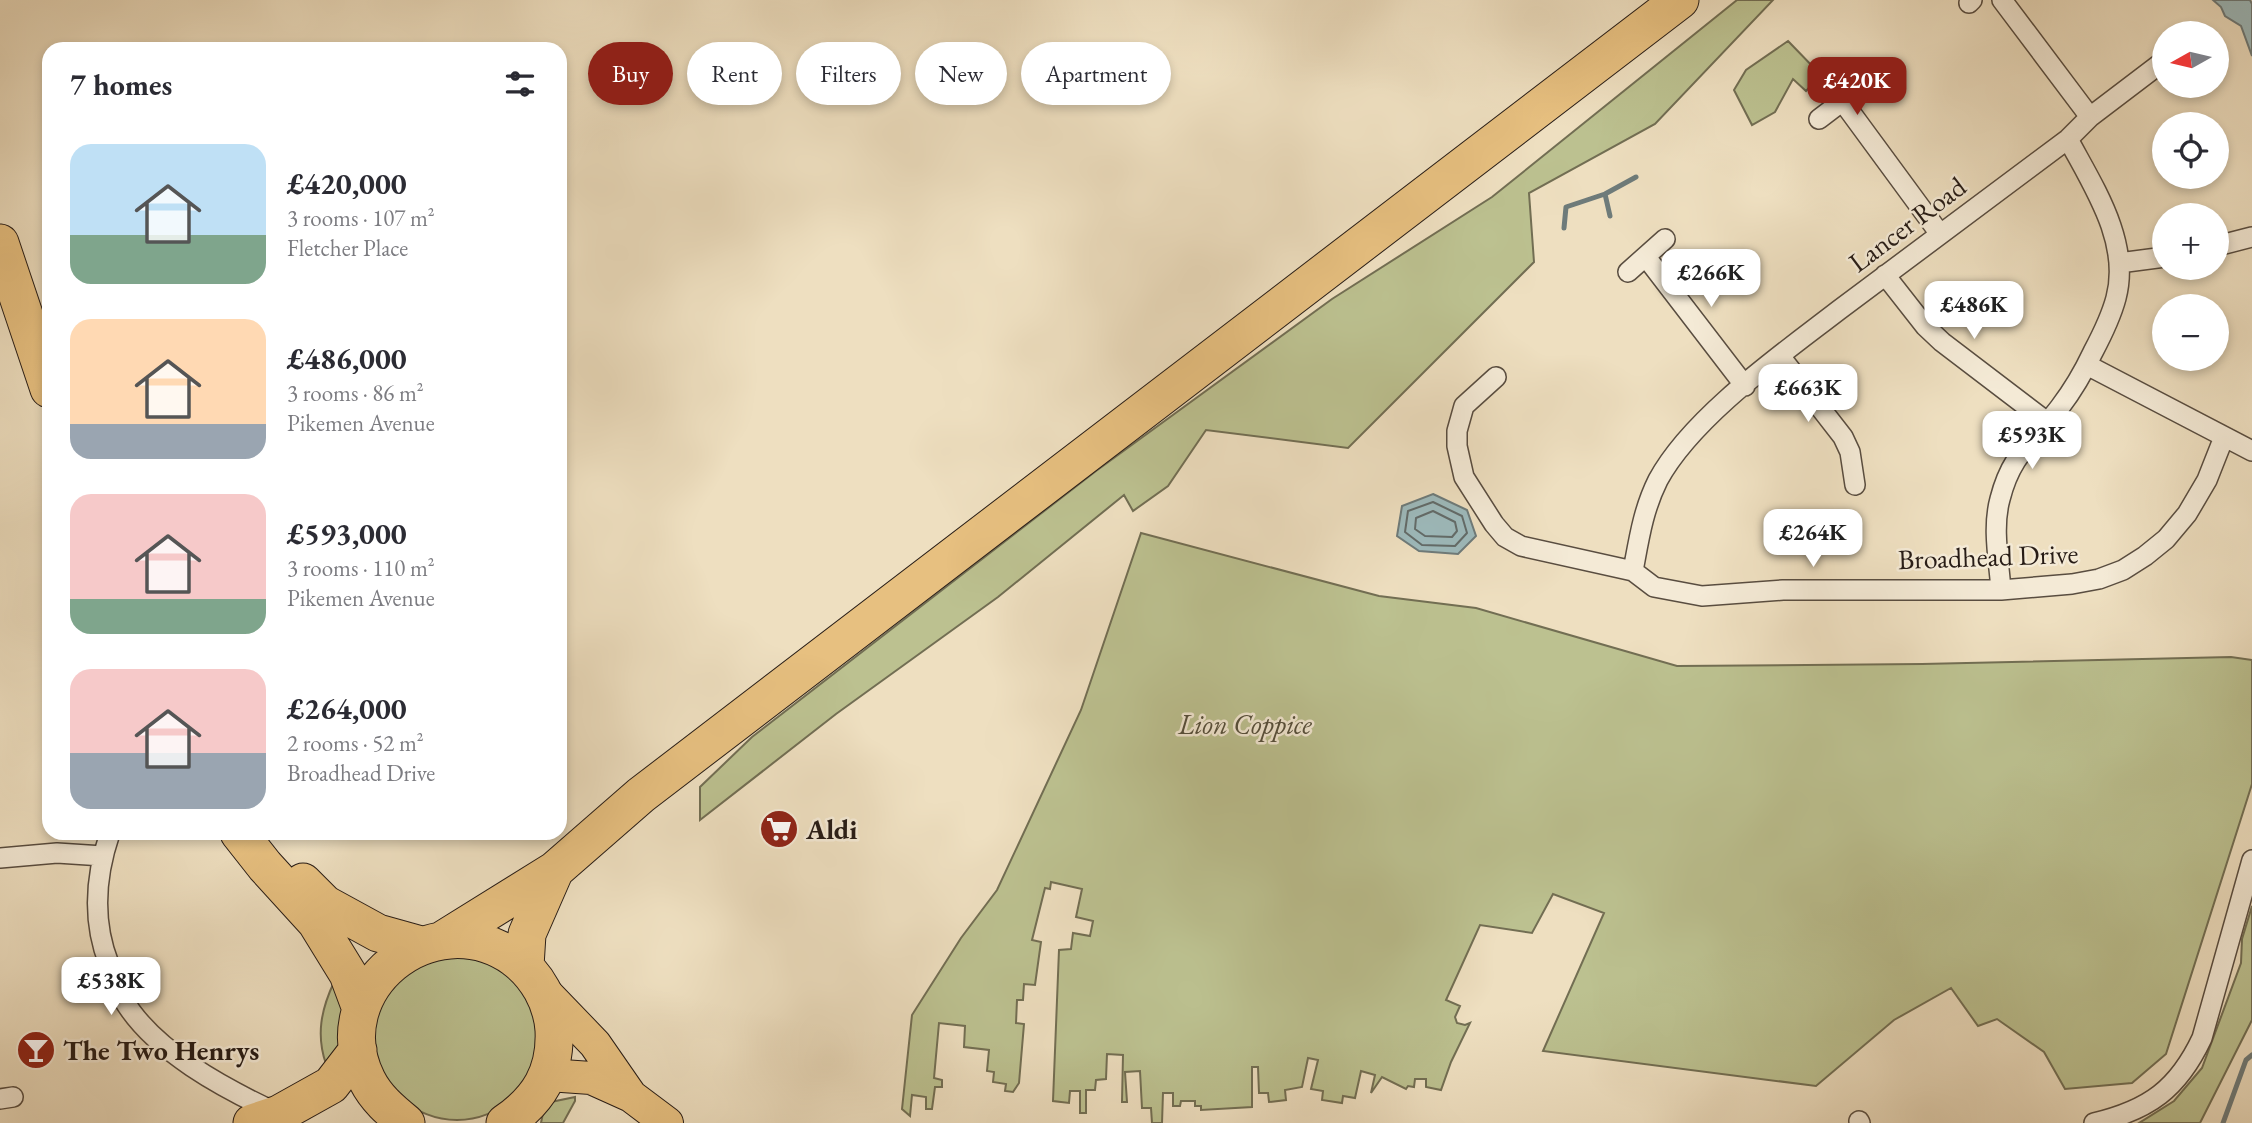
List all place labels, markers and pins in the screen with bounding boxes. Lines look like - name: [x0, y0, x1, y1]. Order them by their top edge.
- pin: £420K: [1808, 58, 1906, 117]
- pin: £266K: [1662, 250, 1760, 309]
- pin: £486K: [1925, 282, 2023, 341]
- pin: £663K: [1759, 364, 1857, 424]
- pin: £593K: [1983, 412, 2081, 471]
- pin: £264K: [1764, 510, 1862, 569]
- supermarket icon: Aldi: [758, 808, 800, 850]
- place label: Aldi: [805, 811, 857, 847]
- pin: £538K: [62, 958, 160, 1017]
- bar icon: The Two Henrys: [15, 1029, 57, 1071]
- place label: The Two Henrys: [63, 1032, 259, 1068]

